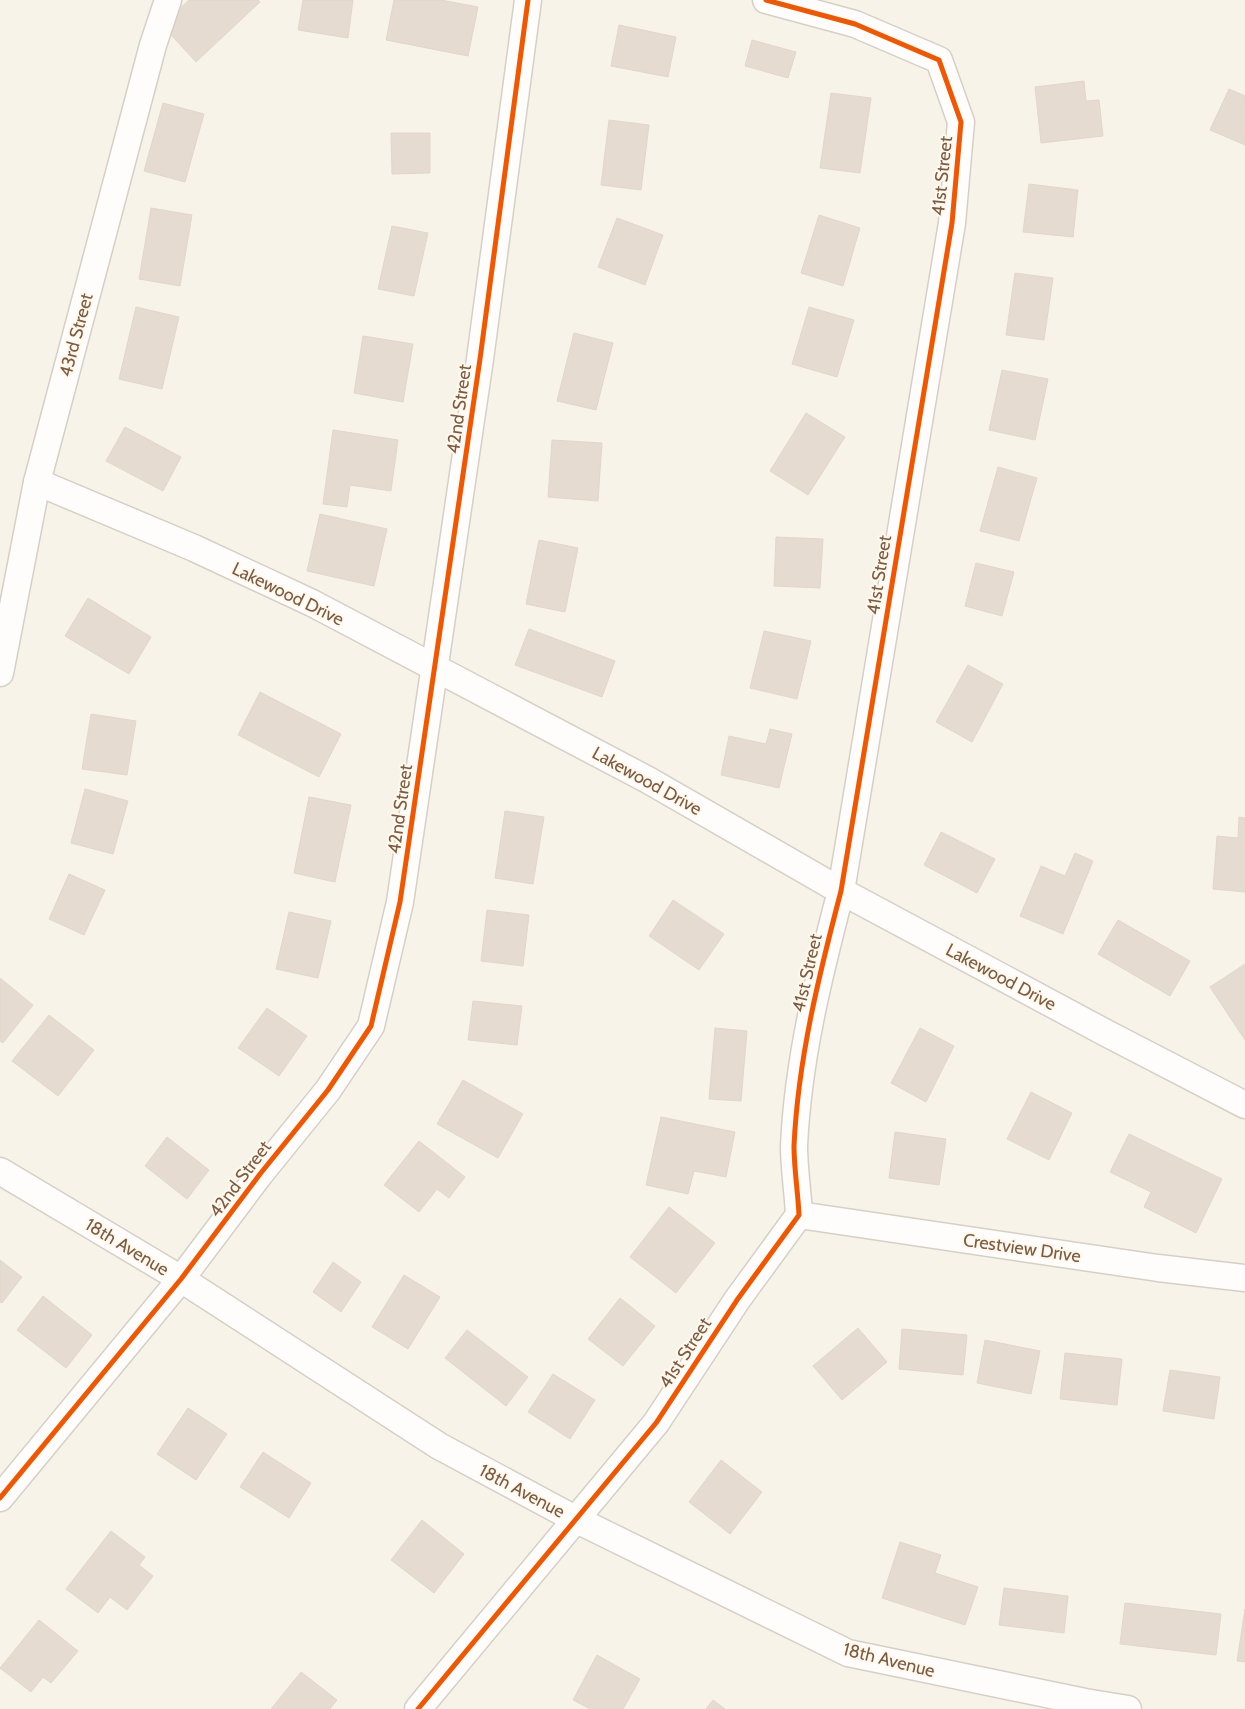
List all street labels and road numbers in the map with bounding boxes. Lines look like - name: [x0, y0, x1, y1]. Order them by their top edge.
- street label: 41st Street: [927, 135, 957, 217]
- street label: 43rd Street: [54, 291, 98, 379]
- street label: 42nd Street: [442, 363, 476, 455]
- street label: 41st Street: [862, 534, 896, 616]
- street label: Lakewood Drive: [228, 557, 348, 631]
- street label: Lakewood Drive: [588, 742, 706, 820]
- street label: 42nd Street: [383, 763, 417, 855]
- street label: 41st Street: [787, 931, 827, 1015]
- street label: Lakewood Drive: [942, 939, 1060, 1015]
- street label: 42nd Street: [204, 1136, 276, 1222]
- street label: 18th Avenue: [81, 1213, 173, 1281]
- street label: Crestview Drive: [962, 1229, 1082, 1267]
- street label: 41st Street: [654, 1313, 716, 1393]
- street label: 18th Avenue: [475, 1459, 569, 1523]
- street label: 18th Avenue: [841, 1638, 937, 1682]

